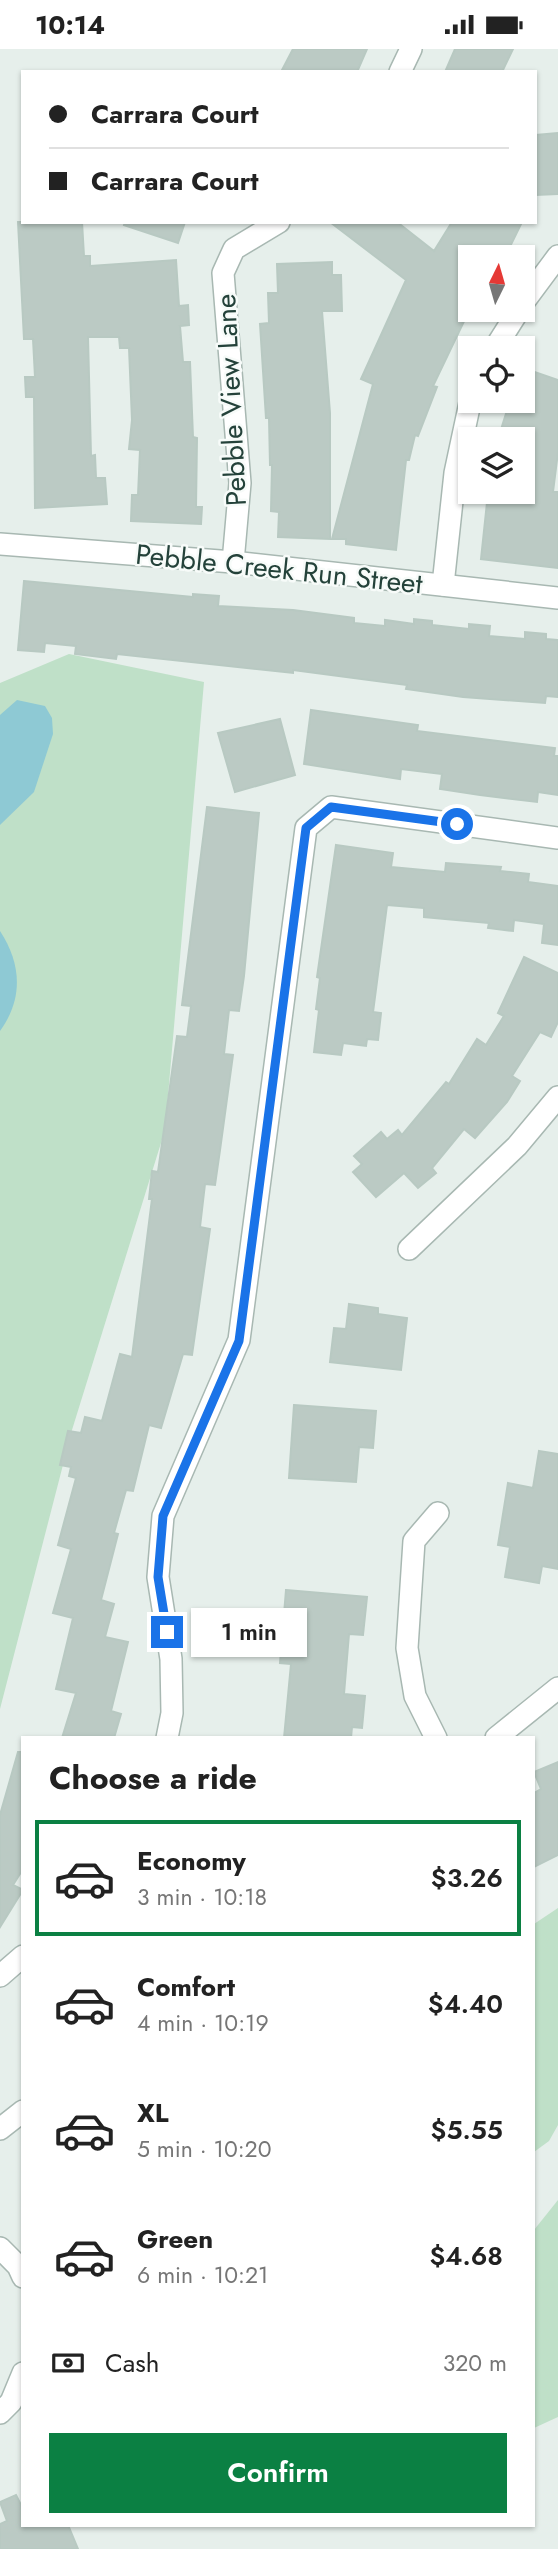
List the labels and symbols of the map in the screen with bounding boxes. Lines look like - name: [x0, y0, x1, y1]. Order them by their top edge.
- north arrow: [458, 245, 536, 322]
- street label: Pebble View Lane: [205, 293, 257, 507]
- street label: Pebble Creek Run Street: [133, 534, 425, 604]
- route start: [441, 808, 473, 840]
- callout: 1 min: [192, 1607, 307, 1657]
- route end: [151, 1616, 183, 1648]

